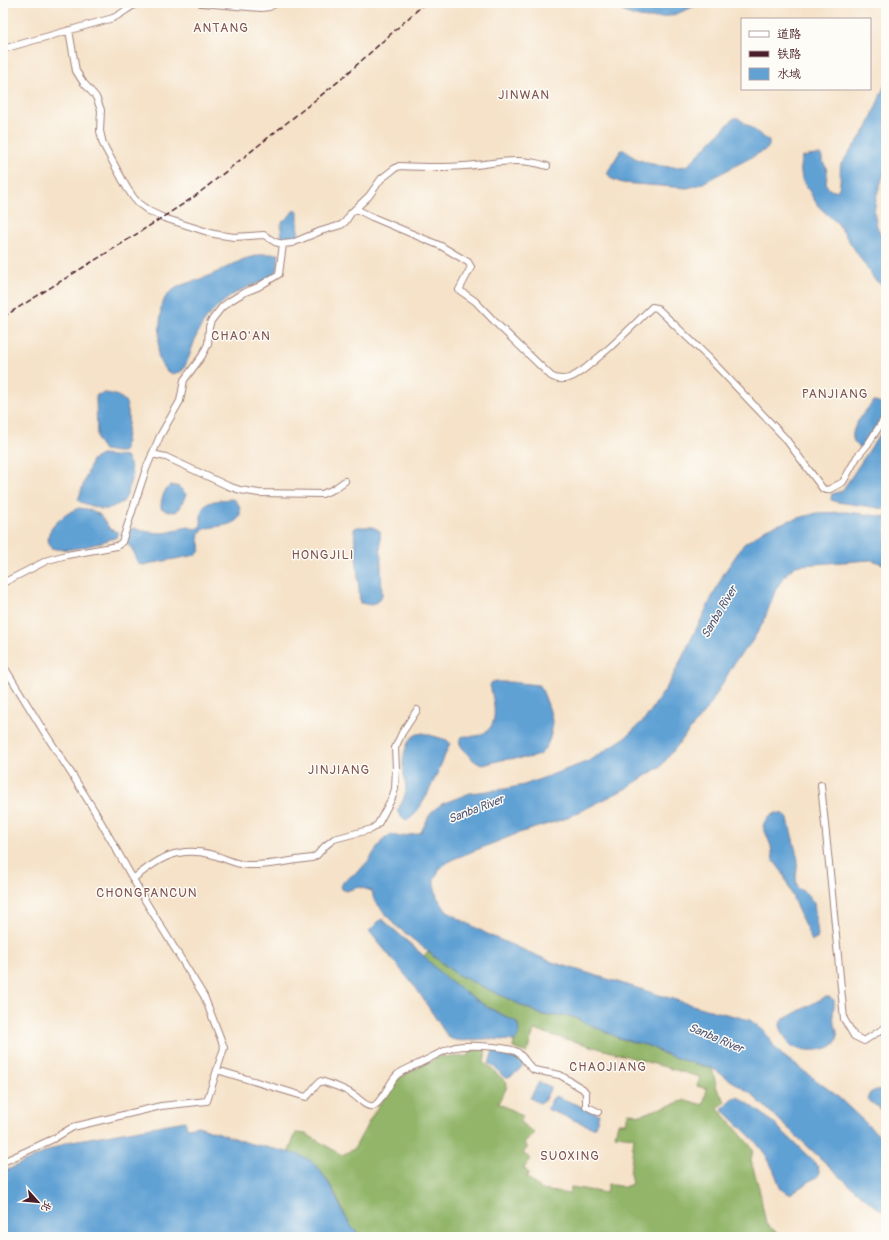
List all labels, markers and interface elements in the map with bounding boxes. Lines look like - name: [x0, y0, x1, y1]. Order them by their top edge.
- legend: [741, 18, 871, 90]
- district label: ANTANG: [193, 20, 249, 36]
- text: 道路: [777, 27, 801, 42]
- text: 铁路: [777, 47, 801, 62]
- text: 水域: [777, 67, 801, 82]
- district label: JINWAN: [498, 87, 550, 103]
- district label: CHAO'AN: [211, 328, 271, 344]
- district label: PANJIANG: [802, 386, 868, 402]
- district label: HONGJILI: [292, 547, 354, 563]
- water label: Sanba River: [698, 582, 742, 641]
- district label: JINJIANG: [308, 762, 370, 778]
- water label: Sanba River: [446, 791, 508, 827]
- district label: CHONGPANCUN: [96, 885, 198, 901]
- water label: Sanba River: [686, 1020, 747, 1057]
- district label: CHAOJIANG: [569, 1059, 647, 1075]
- district label: SUOXING: [540, 1148, 600, 1164]
- north arrow: [18, 1182, 58, 1222]
- text: 北: [38, 1198, 55, 1214]

